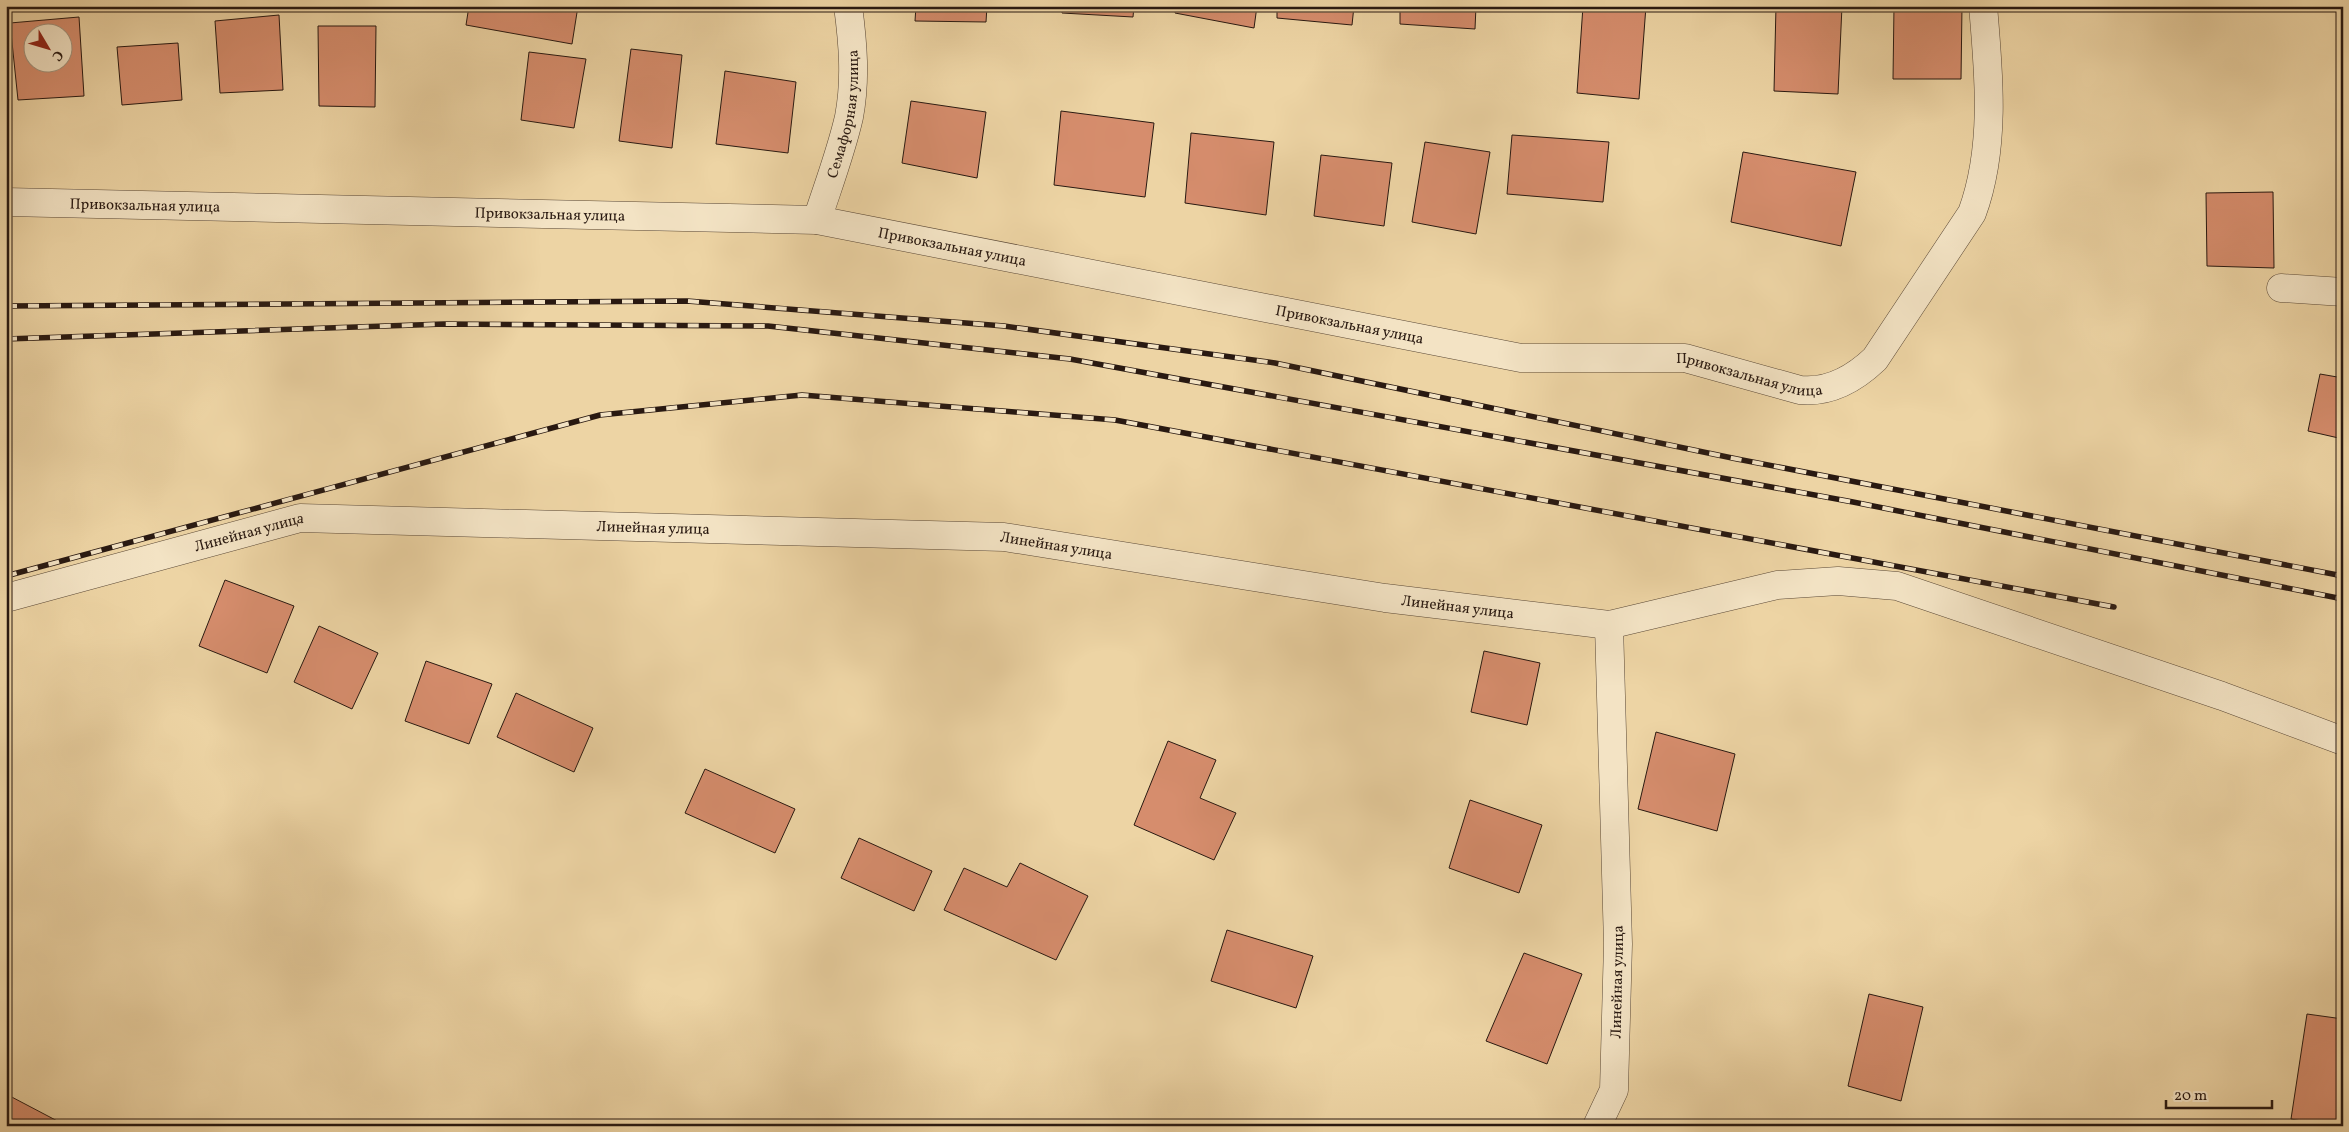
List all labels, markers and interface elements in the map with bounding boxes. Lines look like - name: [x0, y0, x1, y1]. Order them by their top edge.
- north arrow: [22, 22, 72, 72]
- text: С: [47, 46, 67, 64]
- street label: Семафорная улица: [823, 49, 865, 181]
- street label: Привокзальная улица: [69, 194, 221, 219]
- street label: Привокзальная улица: [474, 203, 625, 228]
- street label: Привокзальная улица: [876, 223, 1028, 273]
- street label: Привокзальная улица: [1273, 301, 1425, 351]
- street label: Привокзальная улица: [1676, 349, 1824, 403]
- street label: Линейная улица: [192, 509, 304, 558]
- street label: Линейная улица: [596, 517, 710, 541]
- street label: Линейная улица: [998, 528, 1114, 566]
- street label: Линейная улица: [1400, 591, 1515, 625]
- street label: Линейная улица: [1606, 925, 1630, 1039]
- scale bar: [2166, 1077, 2273, 1109]
- text: 20 m: [2174, 1086, 2207, 1107]

